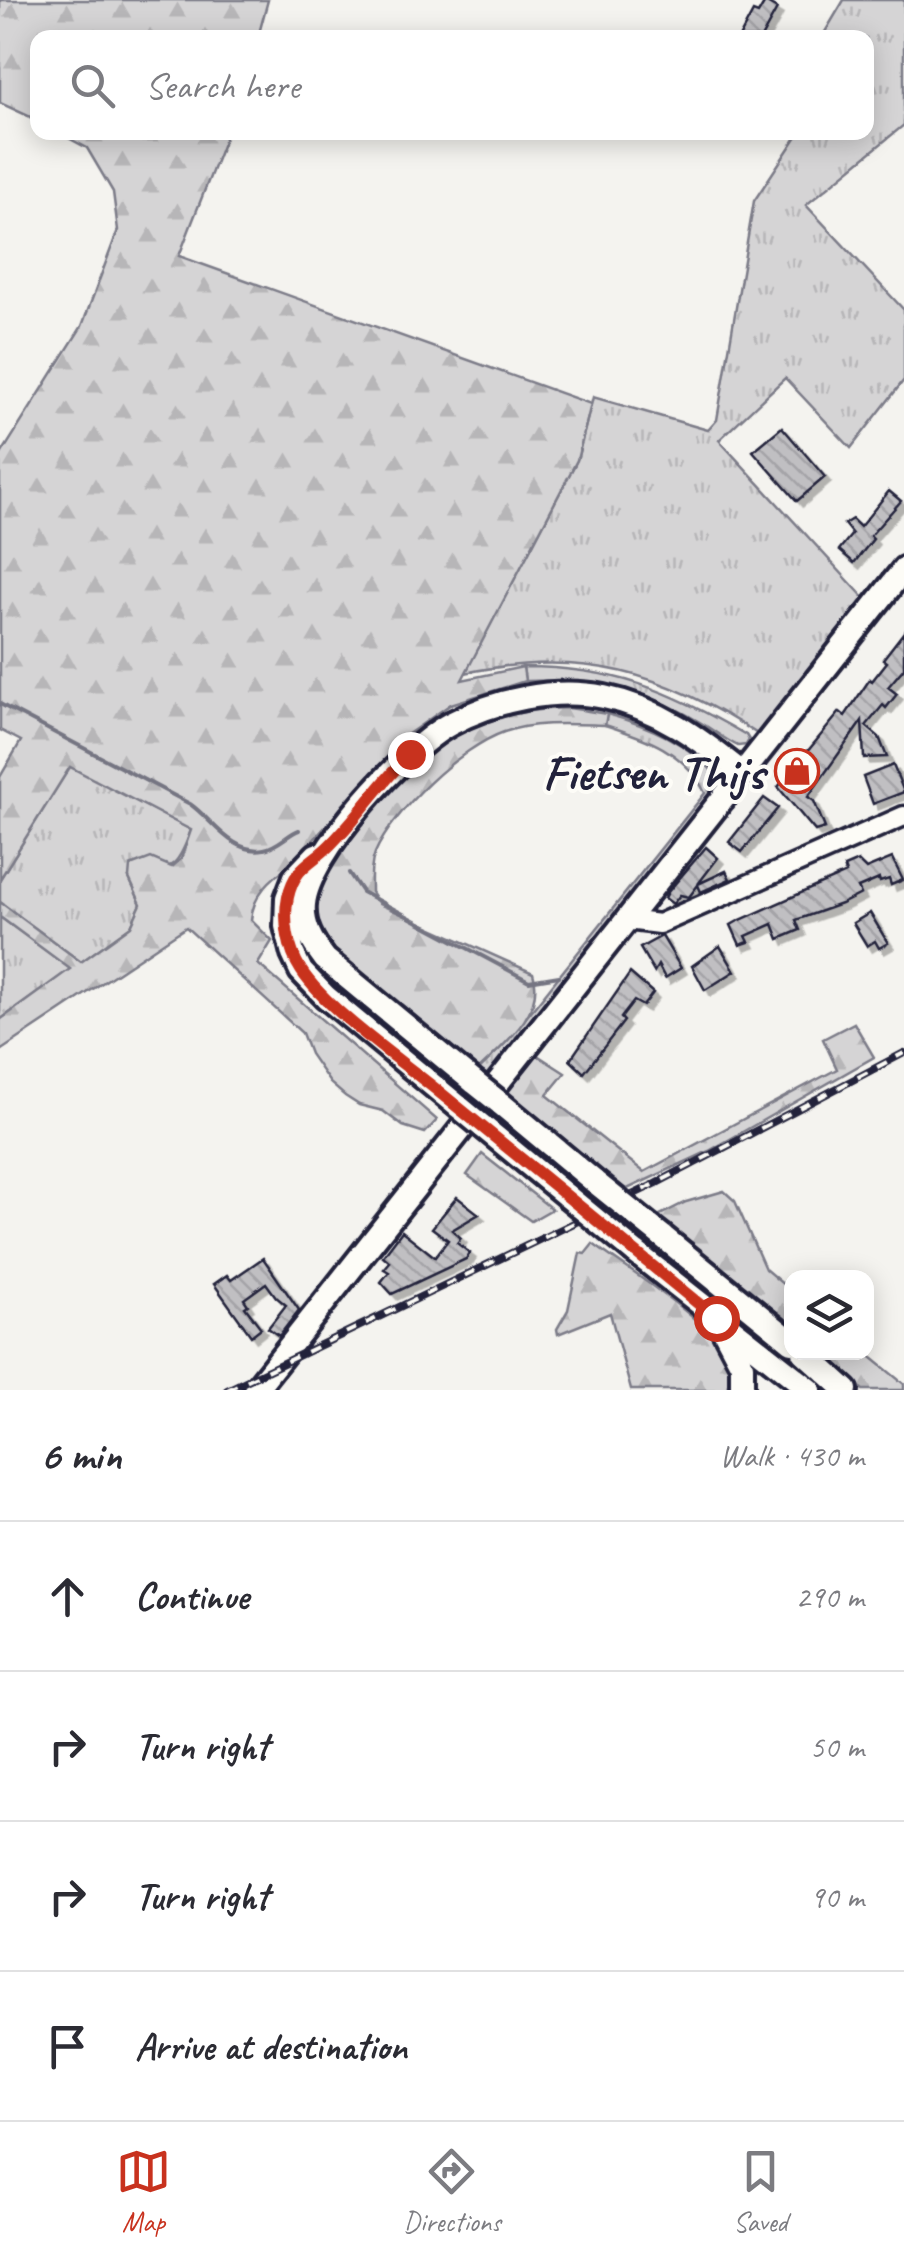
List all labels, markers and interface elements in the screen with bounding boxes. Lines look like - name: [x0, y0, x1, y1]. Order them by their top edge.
- search box: [30, 30, 874, 140]
- icon: search: [65, 58, 120, 113]
- text: Search here: [145, 62, 300, 109]
- route end: [388, 732, 434, 778]
- place label: Fietsen Thijs: [542, 741, 768, 804]
- shop icon: Fietsen Thijs: [774, 748, 820, 794]
- map controls: [784, 1270, 874, 1360]
- button: layers: [784, 1270, 874, 1360]
- route start: [694, 1296, 740, 1342]
- text: 6 min: [40, 1429, 121, 1482]
- text: Walk · 430 m: [720, 1435, 864, 1476]
- icon: ahead: [40, 1569, 95, 1624]
- text: Continue: [135, 1573, 249, 1620]
- text: 290 m: [795, 1576, 864, 1617]
- icon: right: [40, 1719, 95, 1774]
- text: Turn right: [135, 1723, 269, 1770]
- text: 50 m: [810, 1726, 864, 1767]
- icon: right: [40, 1869, 95, 1924]
- text: Turn right: [135, 1873, 269, 1920]
- text: 90 m: [810, 1876, 864, 1917]
- icon: arrive: [40, 2019, 95, 2074]
- text: Arrive at destination: [135, 2023, 407, 2070]
- tab: Map: [116, 2144, 171, 2239]
- tab: Directions: [403, 2144, 501, 2239]
- tab: Saved: [733, 2144, 788, 2239]

